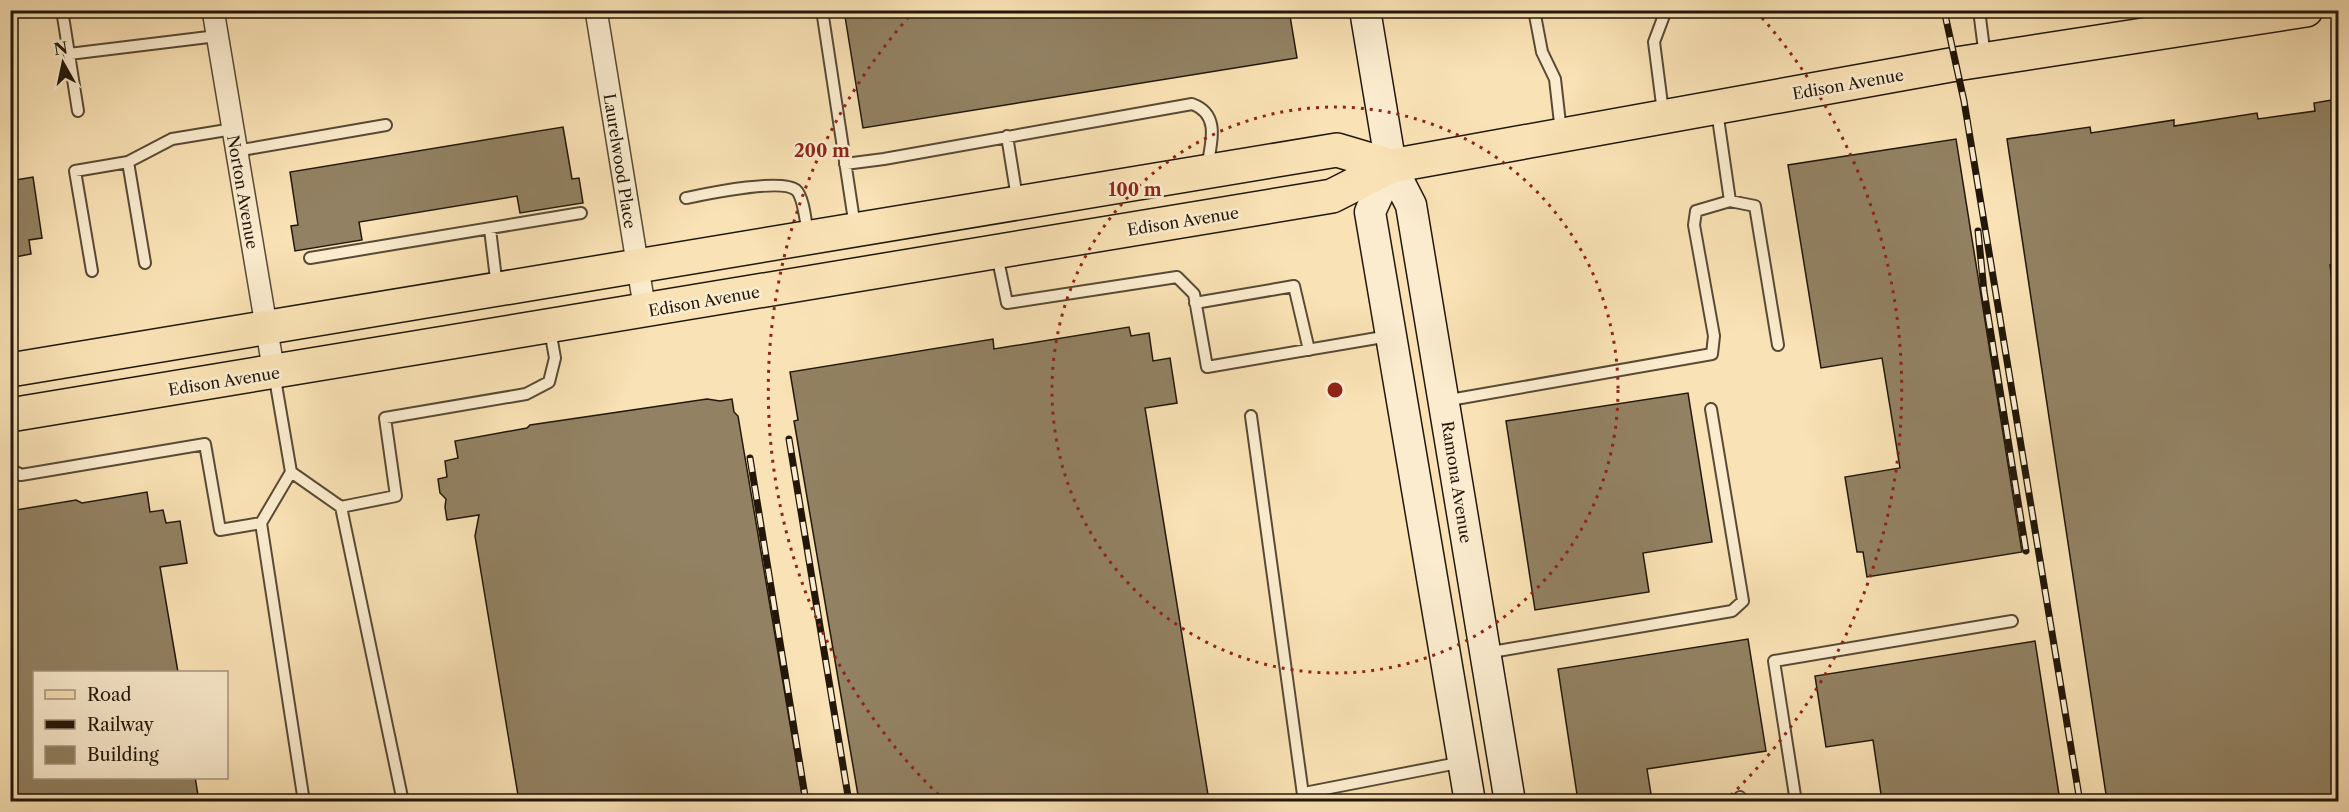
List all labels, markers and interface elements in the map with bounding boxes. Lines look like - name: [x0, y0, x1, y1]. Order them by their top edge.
- north arrow: [33, 33, 93, 93]
- text: N: [52, 37, 69, 59]
- street label: Edison Avenue: [1791, 64, 1905, 104]
- street label: Laurelwood Place: [599, 92, 641, 230]
- street label: Norton Avenue: [223, 133, 263, 251]
- text: 200 m: [794, 140, 850, 162]
- text: 100 m: [1108, 179, 1162, 201]
- street label: Edison Avenue: [1126, 202, 1240, 240]
- street label: Edison Avenue: [647, 281, 761, 321]
- street label: Edison Avenue: [167, 362, 281, 400]
- centre of rings: [1325, 380, 1345, 400]
- street label: Ramona Avenue: [1437, 419, 1477, 545]
- legend: [33, 671, 228, 779]
- text: Road: [87, 684, 132, 706]
- text: Railway: [87, 714, 155, 736]
- text: Building: [87, 744, 159, 766]

